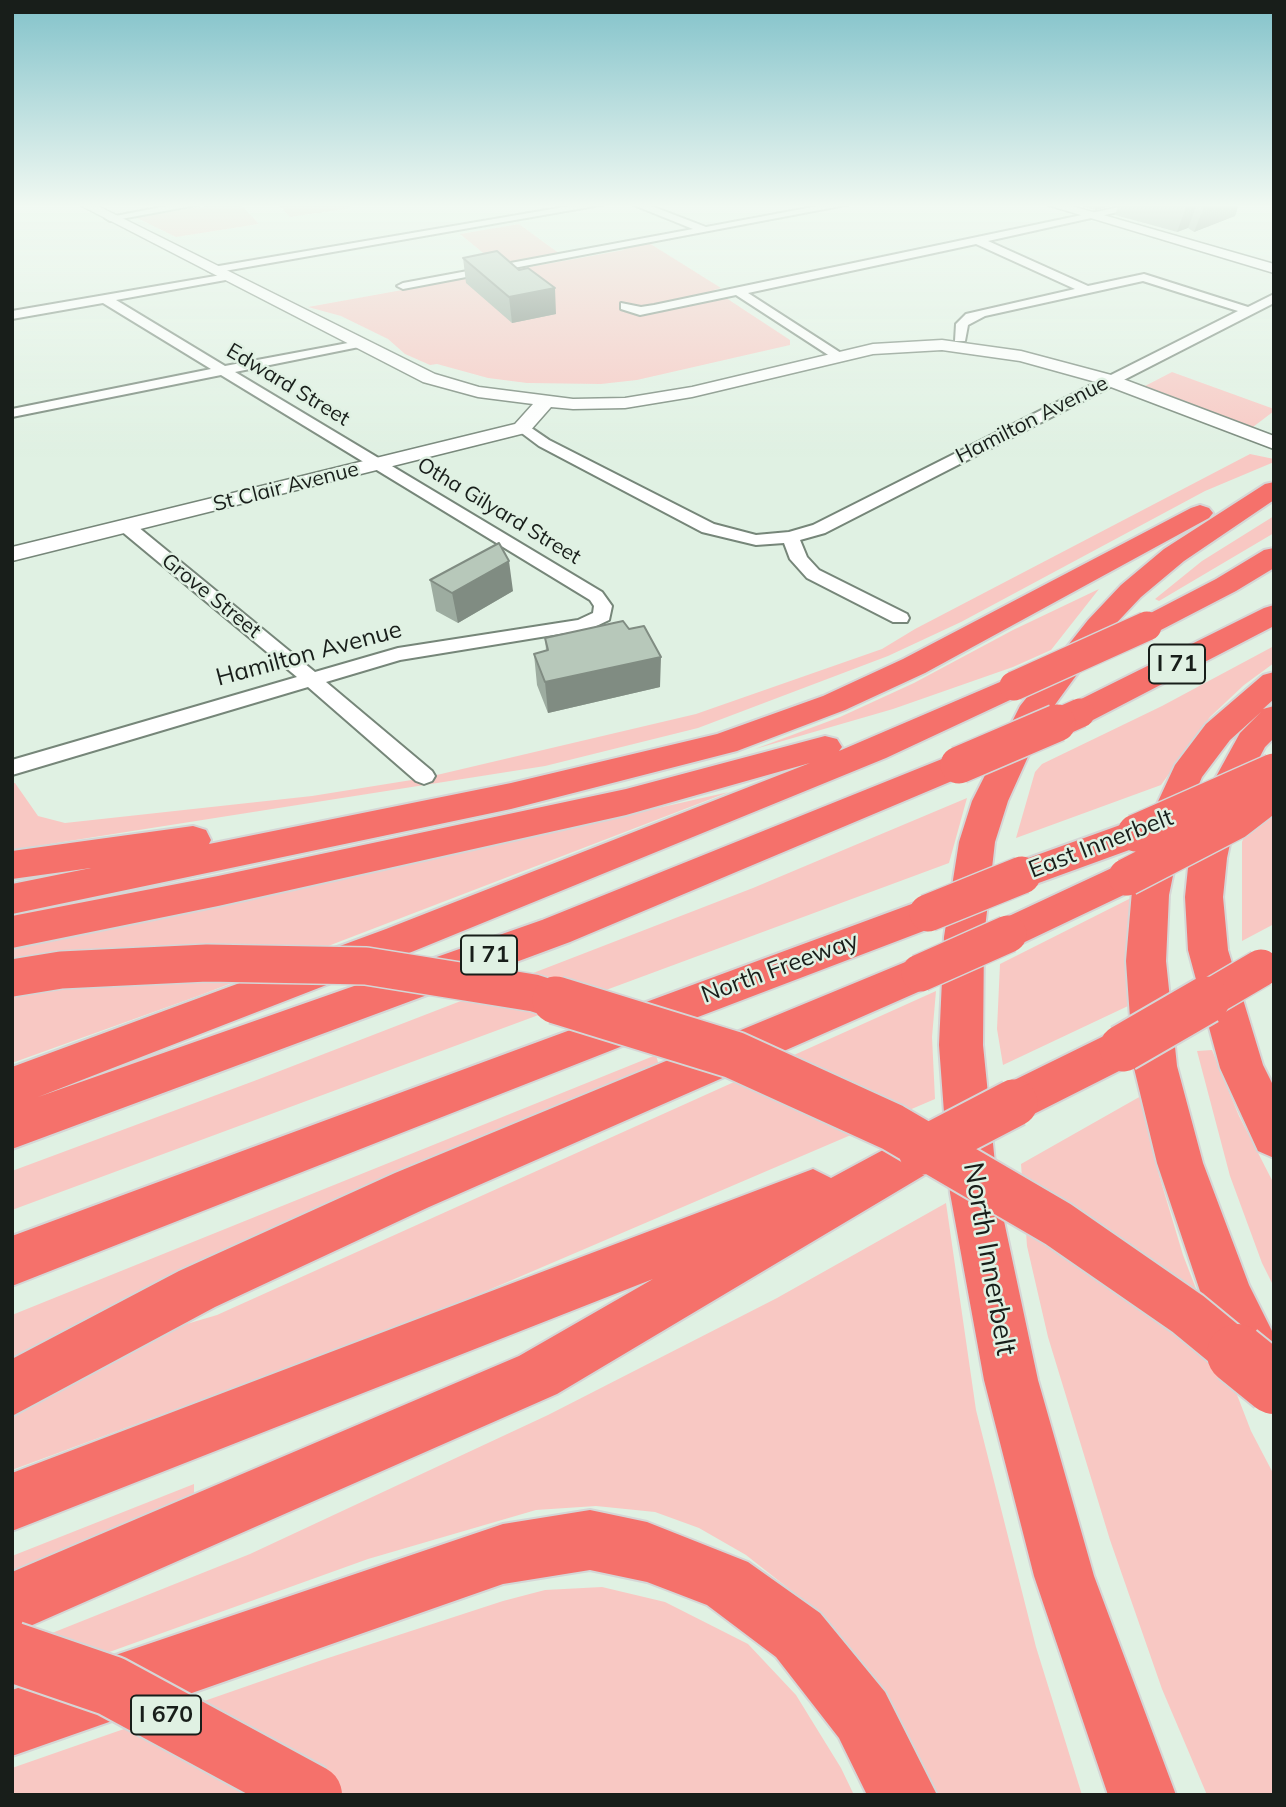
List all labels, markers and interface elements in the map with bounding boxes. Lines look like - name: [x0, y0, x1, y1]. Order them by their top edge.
- street label: Edward Street: [222, 338, 354, 432]
- street label: Hamilton Avenue: [952, 371, 1112, 469]
- street label: Otha Gilyard Street: [413, 452, 585, 570]
- street label: St Clair Avenue: [211, 457, 361, 517]
- street label: Grove Street: [156, 548, 266, 644]
- street label: Hamilton Avenue: [213, 615, 405, 693]
- road number: I 71: [1149, 644, 1205, 684]
- street label: East Innerbelt: [1025, 803, 1177, 885]
- street label: North Freeway: [697, 926, 863, 1010]
- road number: I 71: [461, 936, 517, 974]
- street label: North Innerbelt: [955, 1160, 1023, 1358]
- road number: I 670: [131, 1696, 201, 1734]

